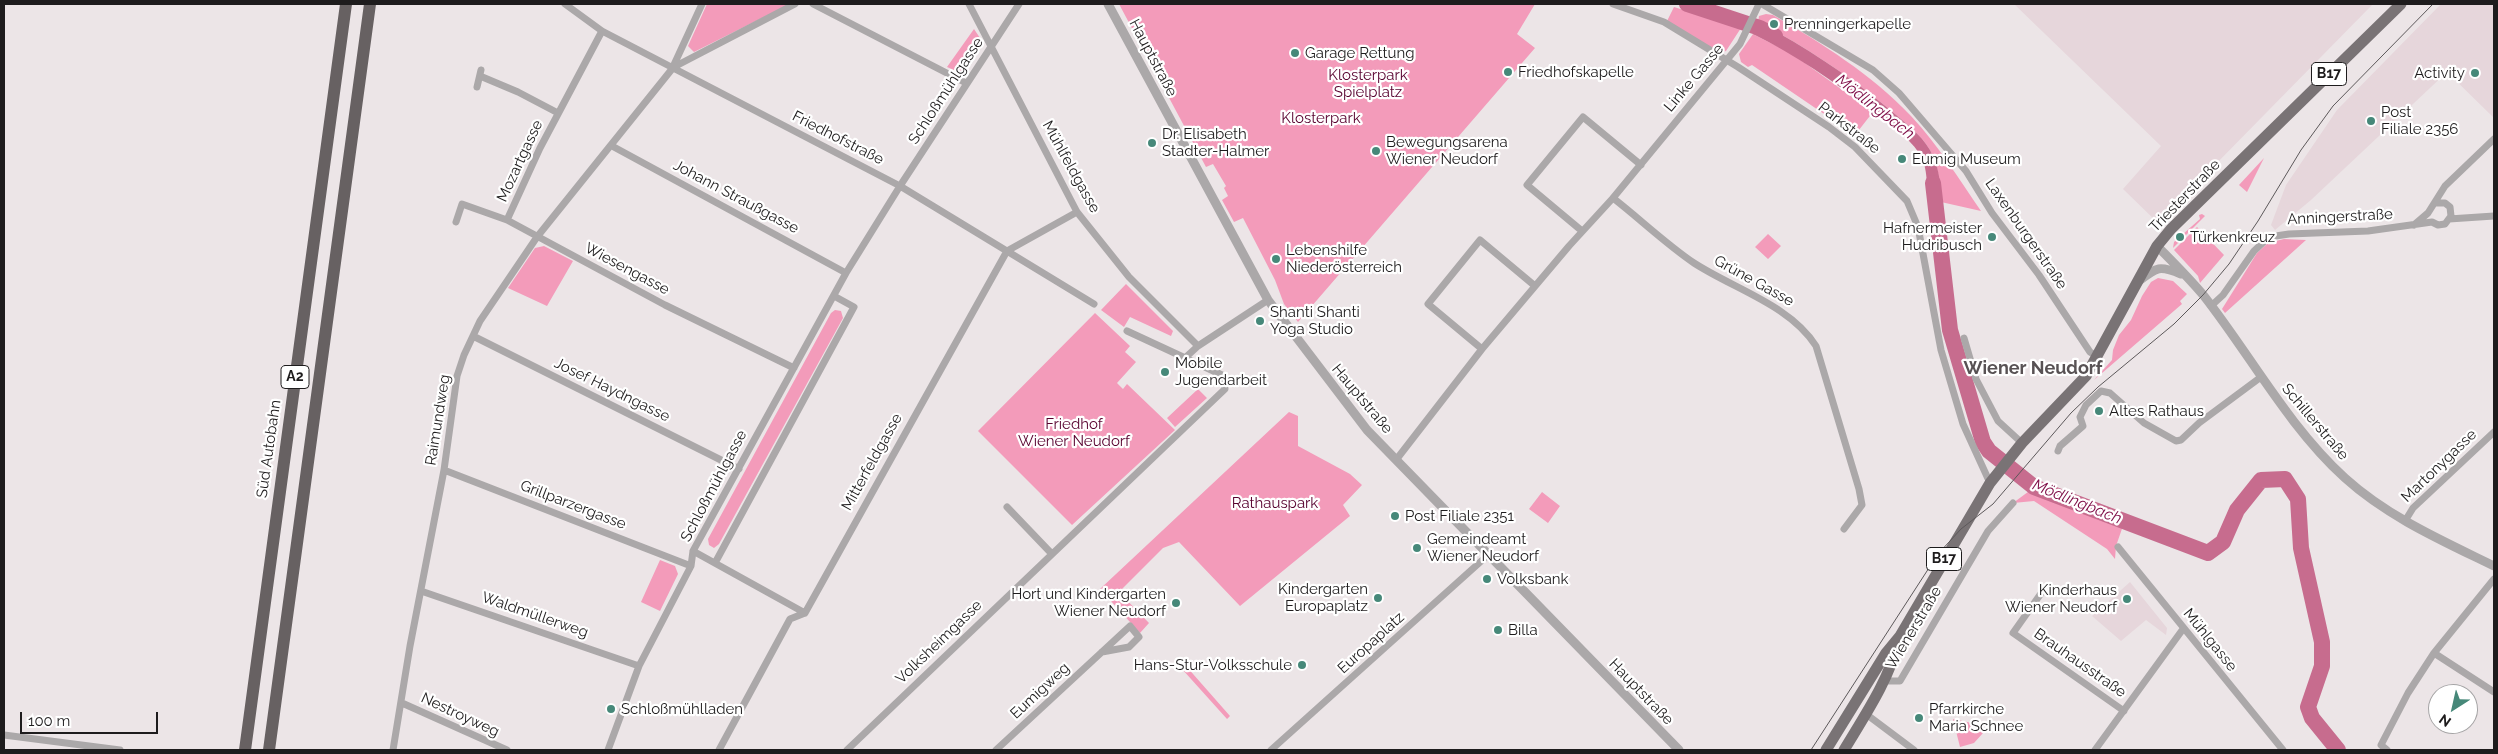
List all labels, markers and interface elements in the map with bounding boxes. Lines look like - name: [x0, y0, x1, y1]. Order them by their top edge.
- place label: Prenningerkapelle: [1784, 15, 1911, 33]
- street label: Hauptstraße: [1125, 16, 1181, 100]
- marker: Prenningerkapelle: [1768, 18, 1780, 30]
- street label: Schloßmühlgasse: [905, 34, 987, 148]
- street label: Linke Gasse: [1660, 40, 1728, 116]
- place label: Garage Rettung: [1305, 44, 1414, 62]
- marker: Garage Rettung: [1289, 47, 1301, 59]
- road number: B17: [2312, 62, 2346, 86]
- place label: Friedhofskapelle: [1518, 63, 1634, 81]
- place label: Activity: [2414, 64, 2465, 82]
- park label: Klosterpark Spielplatz: [1328, 66, 1408, 101]
- marker: Friedhofskapelle: [1502, 66, 1514, 78]
- marker: Activity: [2469, 67, 2481, 79]
- water label: Mödlingbach: [1832, 70, 1918, 144]
- street label: Parkstraße: [1815, 98, 1883, 158]
- place label: Post Filiale 2356: [2381, 103, 2458, 138]
- street label: Friedhofstraße: [789, 107, 887, 169]
- park label: Klosterpark: [1281, 109, 1361, 127]
- marker: Post Filiale 2356: [2365, 115, 2377, 127]
- street label: Mozartgasse: [493, 117, 547, 205]
- street label: Mühlfeldgasse: [1038, 118, 1104, 216]
- place label: Dr. Elisabeth Stadter-Halmer: [1162, 125, 1269, 160]
- place label: Bewegungsarena Wiener Neudorf: [1386, 133, 1508, 168]
- marker: Dr. Elisabeth Stadter-Halmer: [1146, 137, 1158, 149]
- marker: Bewegungsarena Wiener Neudorf: [1370, 145, 1382, 157]
- place label: Eumig Museum: [1912, 150, 2021, 168]
- marker: Eumig Museum: [1896, 153, 1908, 165]
- street label: Johann Straußgasse: [670, 156, 802, 238]
- street label: Triesterstraße: [2146, 156, 2224, 236]
- street label: Laxenburgerstraße: [1981, 175, 2071, 293]
- street label: Anningerstraße: [2287, 205, 2393, 229]
- place label: Hafnermeister Hudribusch: [1883, 219, 1982, 254]
- place label: Türkenkreuz: [2190, 228, 2275, 246]
- marker: Hafnermeister Hudribusch: [1986, 231, 1998, 243]
- marker: Türkenkreuz: [2174, 231, 2186, 243]
- street label: Wiesengasse: [582, 239, 672, 299]
- place label: Lebenshilfe Niederösterreich: [1286, 241, 1402, 276]
- street label: Grüne Gasse: [1711, 252, 1797, 310]
- marker: Lebenshilfe Niederösterreich: [1270, 253, 1282, 265]
- place label: Shanti Shanti Yoga Studio: [1270, 303, 1360, 338]
- marker: Shanti Shanti Yoga Studio: [1254, 315, 1266, 327]
- street label: Josef Haydngasse: [551, 354, 673, 426]
- place label: Mobile Jugendarbeit: [1175, 354, 1267, 389]
- district label: Wiener Neudorf: [1964, 358, 2102, 380]
- street label: Hauptstraße: [1328, 361, 1396, 437]
- road number: A2: [281, 366, 309, 388]
- marker: Mobile Jugendarbeit: [1159, 366, 1171, 378]
- street label: Raimundweg: [422, 373, 454, 467]
- street label: Schillerstraße: [2278, 380, 2352, 464]
- street label: Süd Autobahn: [253, 399, 285, 499]
- place label: Altes Rathaus: [2109, 402, 2204, 420]
- marker: Altes Rathaus: [2093, 405, 2105, 417]
- street label: Mitterfeldgasse: [838, 410, 906, 514]
- park label: Friedhof Wiener Neudorf: [1018, 415, 1130, 450]
- street label: Martonygasse: [2398, 426, 2480, 506]
- street label: Schloßmühlgasse: [677, 427, 751, 545]
- water label: Mödlingbach: [2030, 475, 2124, 529]
- street label: Grillparzergasse: [518, 477, 628, 533]
- park label: Rathauspark: [1232, 494, 1318, 512]
- place label: Post Filiale 2351: [1405, 507, 1514, 525]
- marker: Post Filiale 2351: [1389, 510, 1401, 522]
- place label: Gemeindeamt Wiener Neudorf: [1427, 530, 1539, 565]
- marker: Gemeindeamt Wiener Neudorf: [1411, 542, 1423, 554]
- road number: B17: [1926, 548, 1962, 570]
- place label: Volksbank: [1497, 570, 1569, 588]
- marker: Volksbank: [1481, 573, 1493, 585]
- place label: Kindergarten Europaplatz: [1278, 580, 1368, 615]
- place label: Kinderhaus Wiener Neudorf: [2005, 581, 2117, 616]
- street label: Wienerstraße: [1882, 583, 1946, 673]
- place label: Hort und Kindergarten Wiener Neudorf: [1011, 585, 1166, 620]
- street label: Waldmüllerweg: [479, 588, 591, 642]
- marker: Kindergarten Europaplatz: [1372, 592, 1384, 604]
- marker: Kinderhaus Wiener Neudorf: [2121, 593, 2133, 605]
- street label: Volksheimgasse: [892, 596, 986, 688]
- marker: Hort und Kindergarten Wiener Neudorf: [1170, 597, 1182, 609]
- street label: Mühlgasse: [2179, 605, 2241, 675]
- street label: Europaplatz: [1334, 609, 1408, 677]
- place label: Billa: [1508, 621, 1538, 639]
- marker: Billa: [1492, 624, 1504, 636]
- street label: Brauhausstraße: [2031, 625, 2129, 701]
- street label: Hauptstraße: [1605, 655, 1677, 729]
- place label: Hans-Stur-Volksschule: [1134, 656, 1292, 674]
- street label: Eumigweg: [1007, 659, 1073, 723]
- marker: Hans-Stur-Volksschule: [1296, 659, 1308, 671]
- north arrow: [2428, 684, 2478, 734]
- street label: Nestroyweg: [418, 689, 502, 741]
- place label: Schloßmühlladen: [621, 700, 743, 718]
- place label: Pfarrkirche Maria Schnee: [1929, 700, 2023, 735]
- scale bar: [22, 702, 160, 734]
- marker: Schloßmühlladen: [605, 703, 617, 715]
- text: N: [2436, 711, 2454, 730]
- text: 100 m: [28, 712, 70, 730]
- marker: Pfarrkirche Maria Schnee: [1913, 712, 1925, 724]

